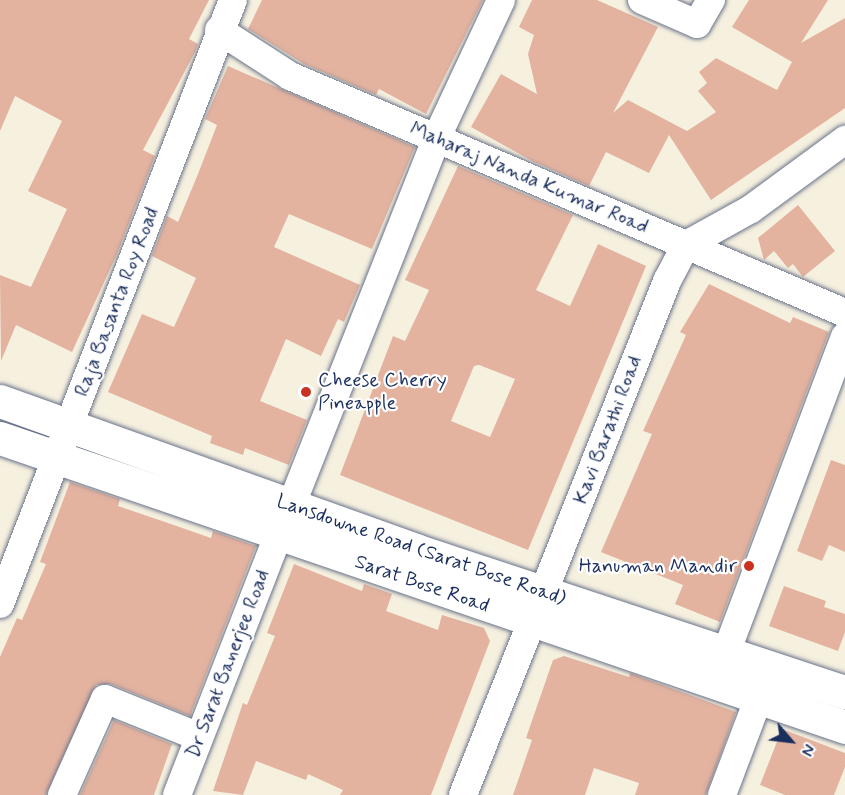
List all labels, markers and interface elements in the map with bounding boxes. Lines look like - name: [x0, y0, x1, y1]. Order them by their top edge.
- street label: Maharaj Nanda Kumar Road: [410, 119, 648, 237]
- street label: Raja Basanta Roy Road: [69, 201, 165, 403]
- street label: Kavi Barathi Road: [570, 355, 646, 505]
- place label: Cheese Cherry Pineapple: [318, 368, 447, 415]
- marker: Cheese Cherry Pineapple: [299, 385, 313, 399]
- street label: Lansdowne Road (Sarat Bose Road): [275, 490, 567, 610]
- street label: Sarat Bose Road: [353, 550, 491, 618]
- place label: Hanuman Mandir: [583, 554, 737, 578]
- marker: Hanuman Mandir: [742, 559, 756, 573]
- street label: Dr Sarat Banerjee Road: [181, 565, 275, 763]
- north arrow: [761, 711, 821, 771]
- text: N: [796, 740, 819, 759]

